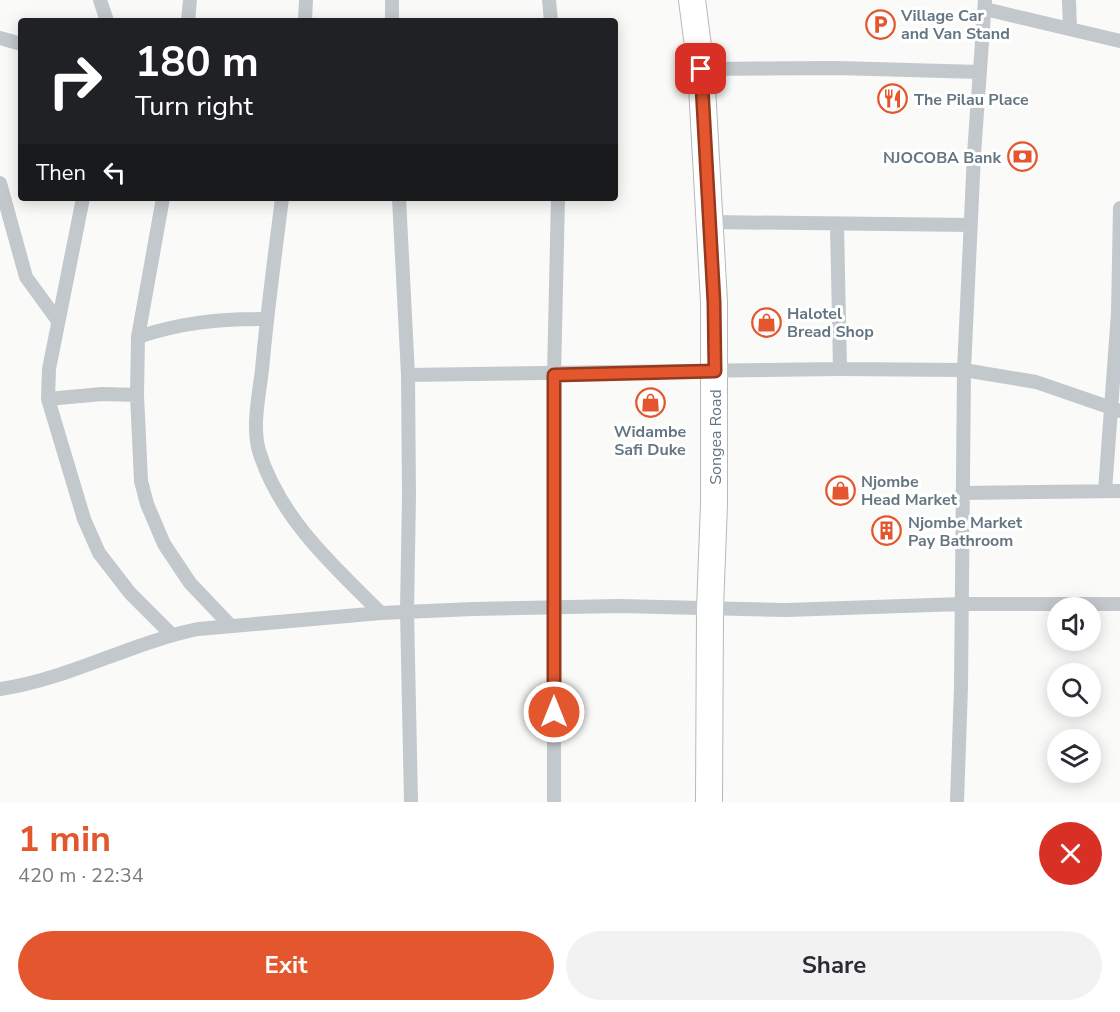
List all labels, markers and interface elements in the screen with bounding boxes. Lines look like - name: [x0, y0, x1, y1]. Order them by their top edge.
- place label: Village Car and Van Stand: [900, 5, 1010, 45]
- parking icon: Village Car and Van Stand: [864, 8, 896, 40]
- text: 180 m: [135, 34, 259, 91]
- icon: right: [36, 42, 114, 120]
- pin: [675, 43, 726, 94]
- icon: arrive: [684, 52, 717, 85]
- restaurant icon: The Pilau Place: [877, 83, 909, 115]
- text: Turn right: [135, 88, 253, 125]
- place label: The Pilau Place: [914, 89, 1029, 111]
- bank icon: NJOCOBA Bank: [1006, 141, 1038, 173]
- place label: NJOCOBA Bank: [883, 147, 1001, 169]
- icon: left: [98, 156, 131, 189]
- text: Then: [36, 158, 86, 188]
- place label: Halotel Bread Shop: [787, 303, 874, 343]
- shop icon: Halotel Bread Shop: [750, 306, 782, 338]
- shop icon: Widambe Safi Duke: [634, 387, 666, 419]
- street label: Songea Road: [705, 389, 727, 485]
- place label: Widambe Safi Duke: [614, 421, 687, 461]
- place label: Njombe Head Market: [861, 471, 958, 511]
- shop icon: Njombe Head Market: [824, 474, 856, 506]
- place label: Njombe Market Pay Bathroom: [908, 512, 1023, 552]
- building icon: Njombe Market Pay Bathroom: [871, 515, 903, 547]
- map controls: [1047, 597, 1101, 783]
- button: sound: [1047, 597, 1101, 651]
- button: search: [1047, 663, 1101, 717]
- position arrow: [522, 680, 586, 744]
- button: layers: [1047, 729, 1101, 783]
- text: 1 min: [18, 815, 111, 864]
- button: close: [1039, 822, 1102, 885]
- text: 420 m · 22:34: [18, 862, 144, 889]
- button: Exit: [18, 931, 554, 1000]
- button: Share: [566, 931, 1102, 1000]

